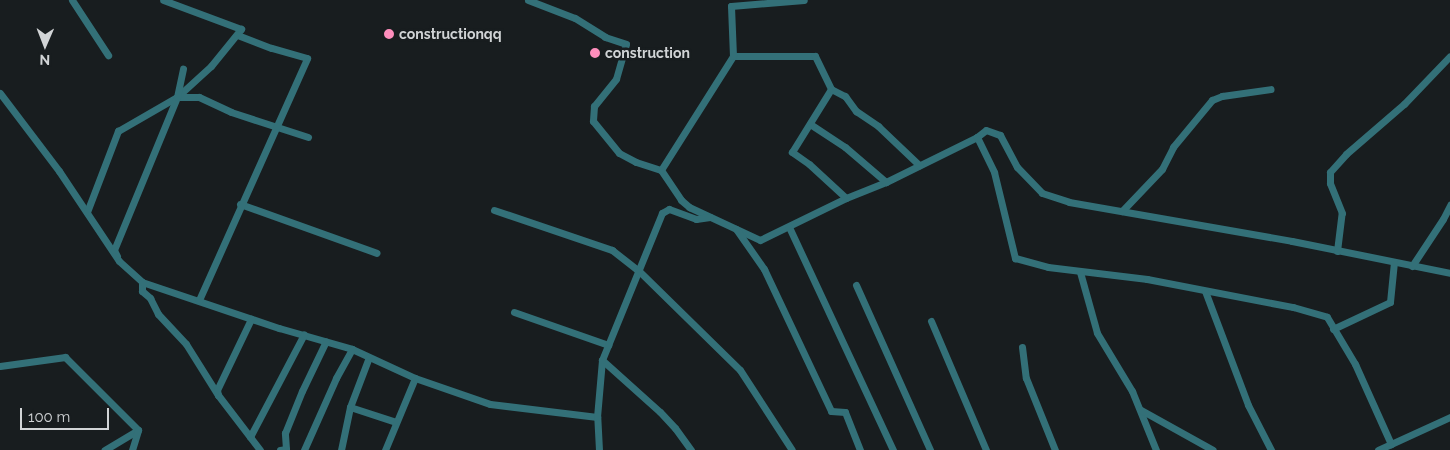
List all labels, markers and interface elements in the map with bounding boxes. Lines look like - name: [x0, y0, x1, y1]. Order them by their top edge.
- north arrow: [20, 20, 70, 70]
- place label: constructionqq: [399, 26, 502, 42]
- marker: constructionqq: [383, 28, 395, 40]
- place label: construction: [605, 45, 690, 61]
- marker: construction: [589, 47, 601, 59]
- text: N: [39, 52, 50, 68]
- scale bar: [22, 398, 111, 430]
- text: 100 m: [28, 408, 70, 426]

